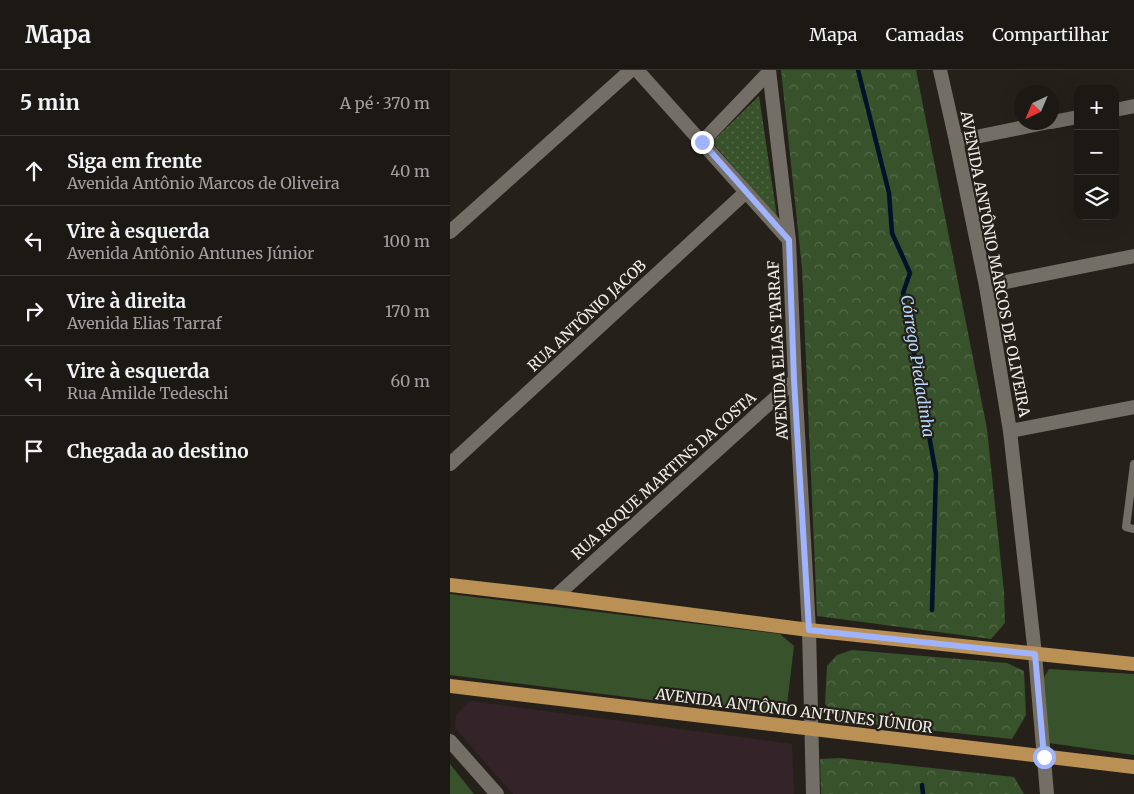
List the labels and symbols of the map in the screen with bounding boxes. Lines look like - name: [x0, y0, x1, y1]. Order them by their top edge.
- north arrow: [1014, 85, 1059, 130]
- street label: AVENIDA ANTÔNIO MARCOS DE OLIVEIRA: [956, 108, 1036, 419]
- route end: [691, 131, 714, 154]
- street label: RUA ANTÔNIO JACOB: [523, 255, 650, 376]
- street label: AVENIDA ELIAS TARRAF: [763, 260, 792, 441]
- water label: Córrego Piedadinha: [897, 293, 939, 439]
- street label: RUA ROQUE MARTINS DA COSTA: [568, 388, 760, 563]
- street label: AVENIDA ANTÔNIO ANTUNES JÚNIOR: [653, 683, 934, 737]
- route start: [1033, 746, 1056, 769]

